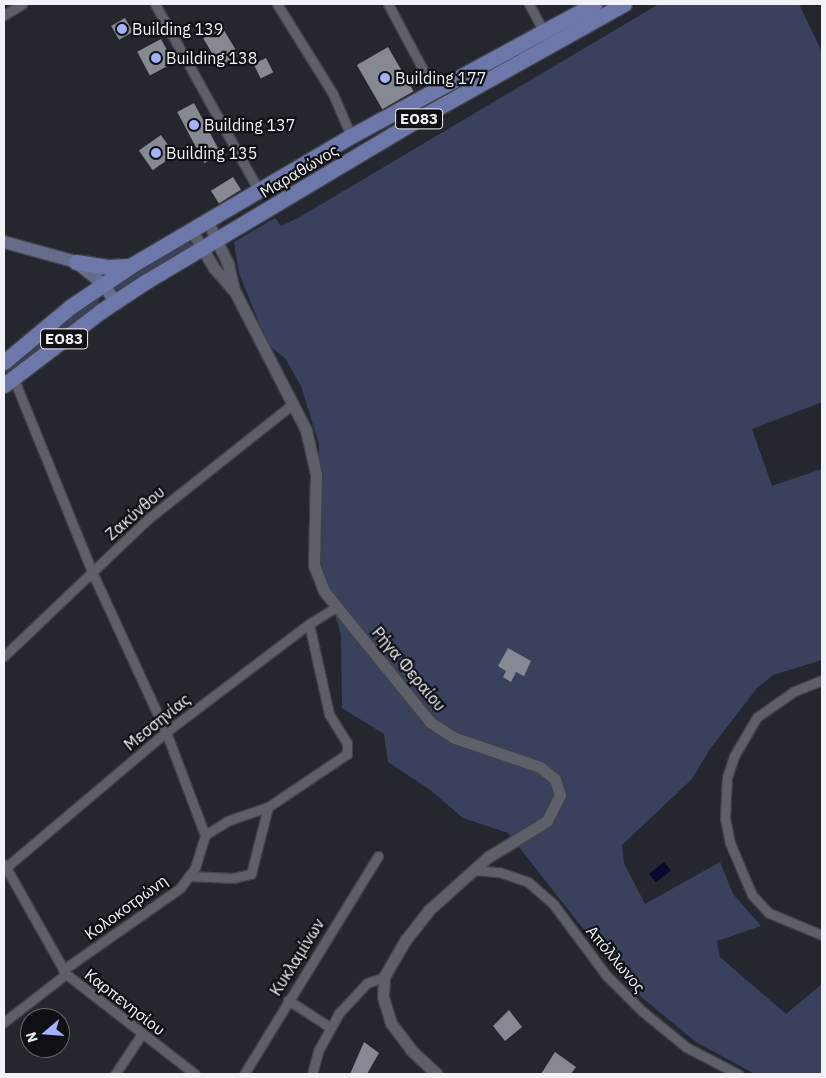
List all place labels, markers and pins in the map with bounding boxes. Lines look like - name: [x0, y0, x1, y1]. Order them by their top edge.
- place label: Building 139: [132, 19, 223, 39]
- marker: Building 139: [116, 23, 128, 35]
- place label: Building 138: [166, 48, 257, 68]
- marker: Building 138: [150, 52, 162, 64]
- place label: Building 177: [395, 68, 486, 88]
- marker: Building 177: [379, 72, 391, 84]
- place label: Building 137: [204, 115, 295, 135]
- marker: Building 137: [188, 119, 200, 131]
- place label: Building 135: [166, 143, 257, 163]
- marker: Building 135: [150, 147, 162, 159]

